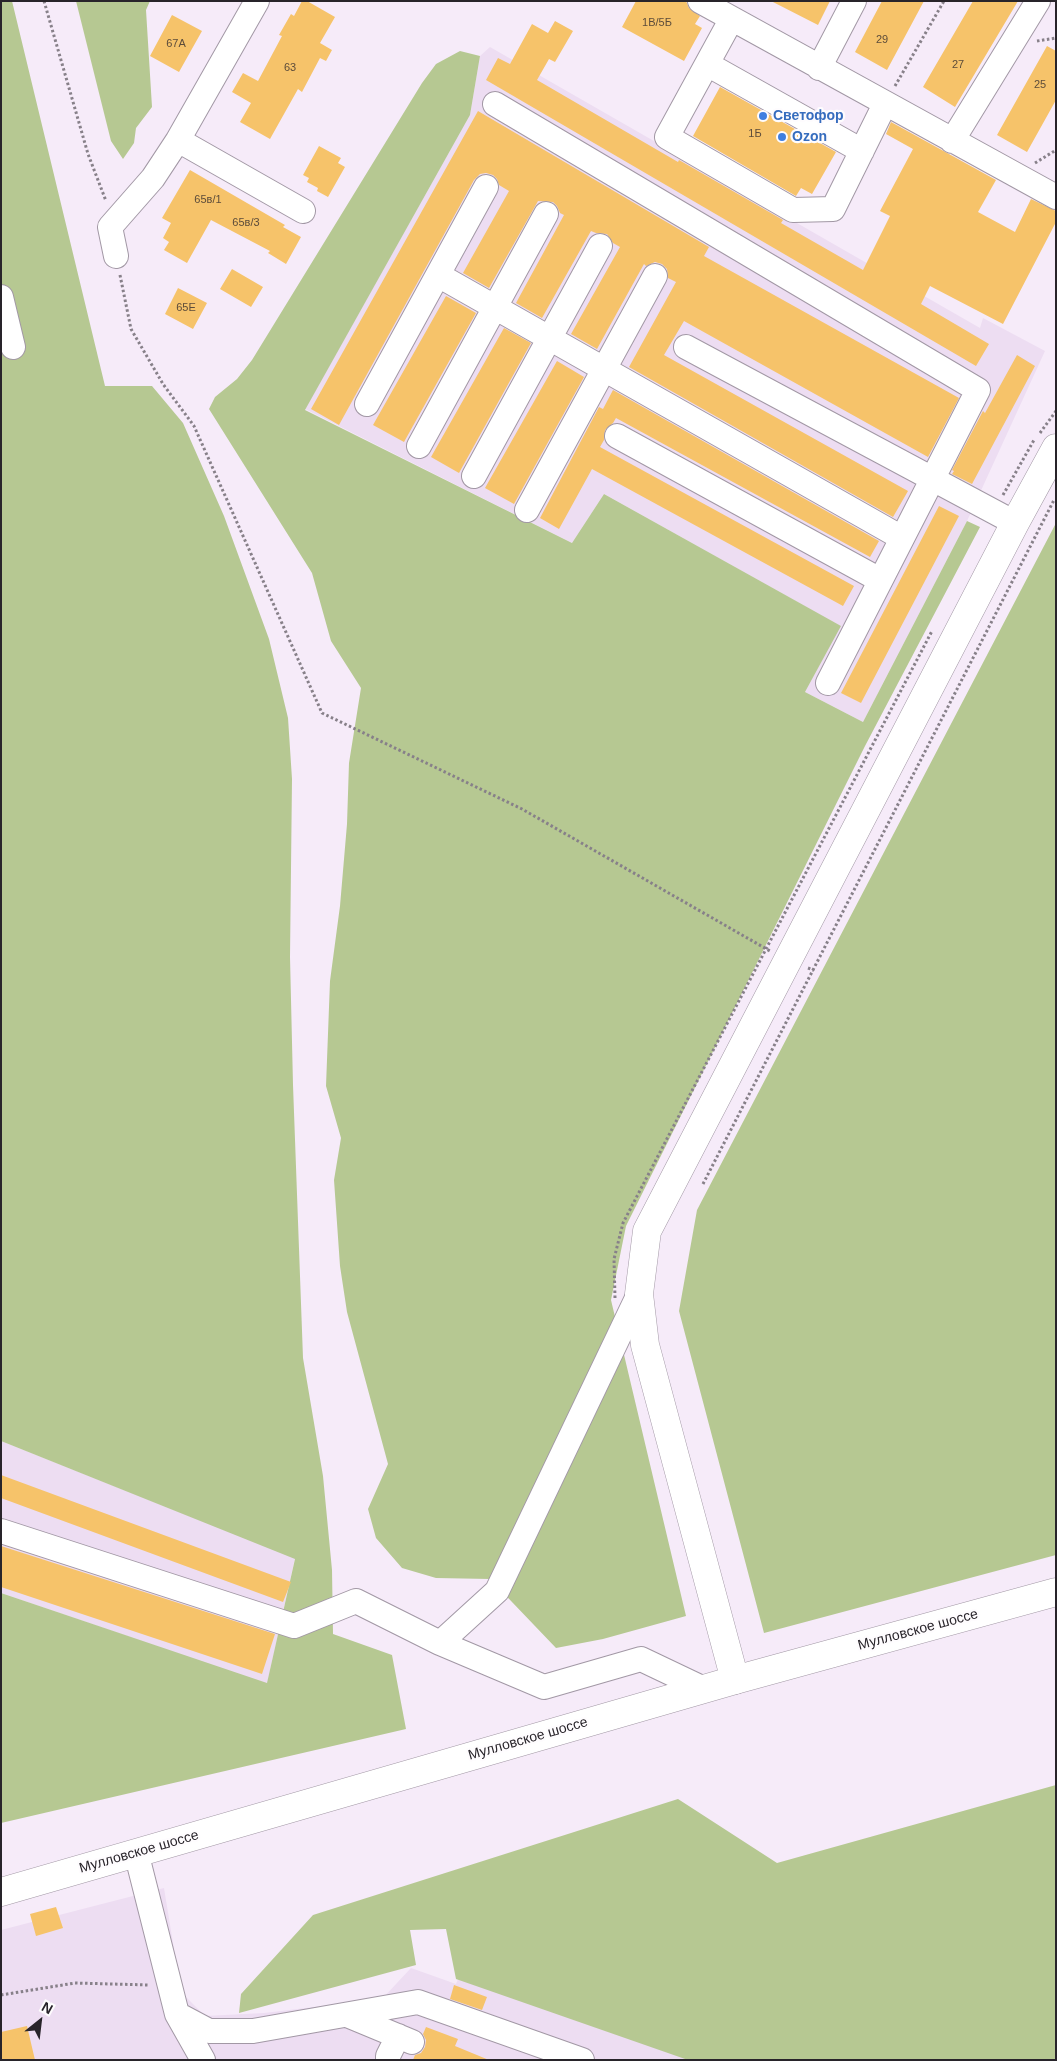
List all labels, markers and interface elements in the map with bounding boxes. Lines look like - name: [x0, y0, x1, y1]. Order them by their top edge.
- house number: 1В/5Б: [642, 16, 672, 30]
- house number: 29: [876, 33, 888, 47]
- house number: 67А: [166, 37, 186, 51]
- house number: 27: [952, 58, 964, 72]
- house number: 63: [284, 61, 296, 75]
- house number: 25: [1034, 78, 1046, 92]
- place label: Светофор: [773, 108, 844, 124]
- marker: Светофор: [757, 110, 769, 122]
- house number: 1Б: [748, 127, 762, 141]
- place label: Ozon: [792, 129, 827, 145]
- marker: Ozon: [776, 131, 788, 143]
- house number: 65в/1: [194, 193, 222, 207]
- house number: 65в/3: [232, 216, 260, 230]
- house number: 65Е: [176, 301, 196, 315]
- street label: Мулловское шоссе: [856, 1606, 980, 1654]
- street label: Мулловское шоссе: [466, 1714, 590, 1764]
- street label: Мулловское шоссе: [77, 1827, 201, 1877]
- north arrow: [15, 1996, 65, 2046]
- text: N: [39, 1998, 56, 2017]

